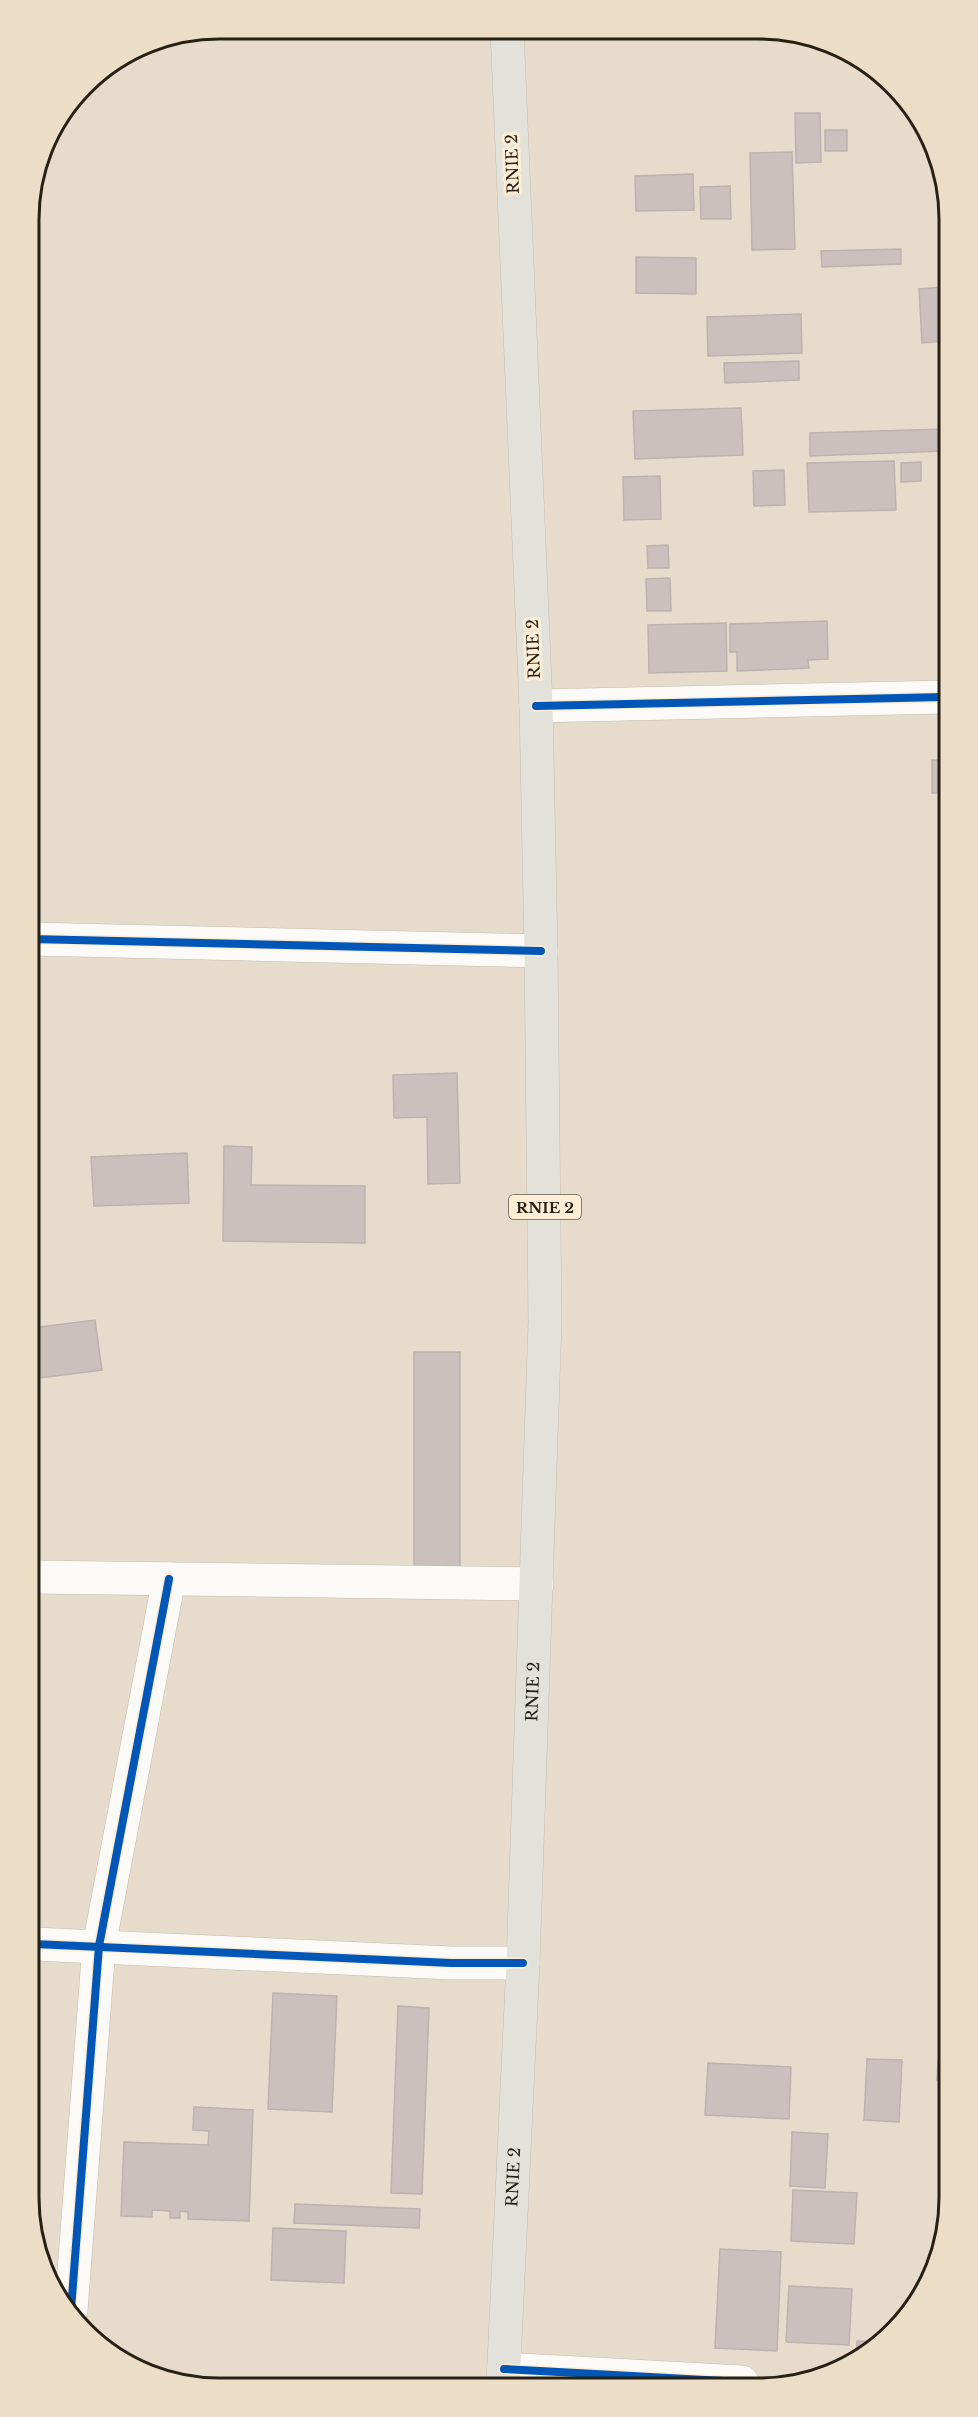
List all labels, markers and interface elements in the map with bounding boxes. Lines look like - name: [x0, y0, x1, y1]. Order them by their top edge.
- street label: RNIE 2: [501, 134, 523, 194]
- street label: RNIE 2: [522, 619, 544, 679]
- road number: RNIE 2: [509, 1195, 581, 1219]
- street label: RNIE 2: [521, 1661, 543, 1722]
- street label: RNIE 2: [501, 2147, 524, 2208]

